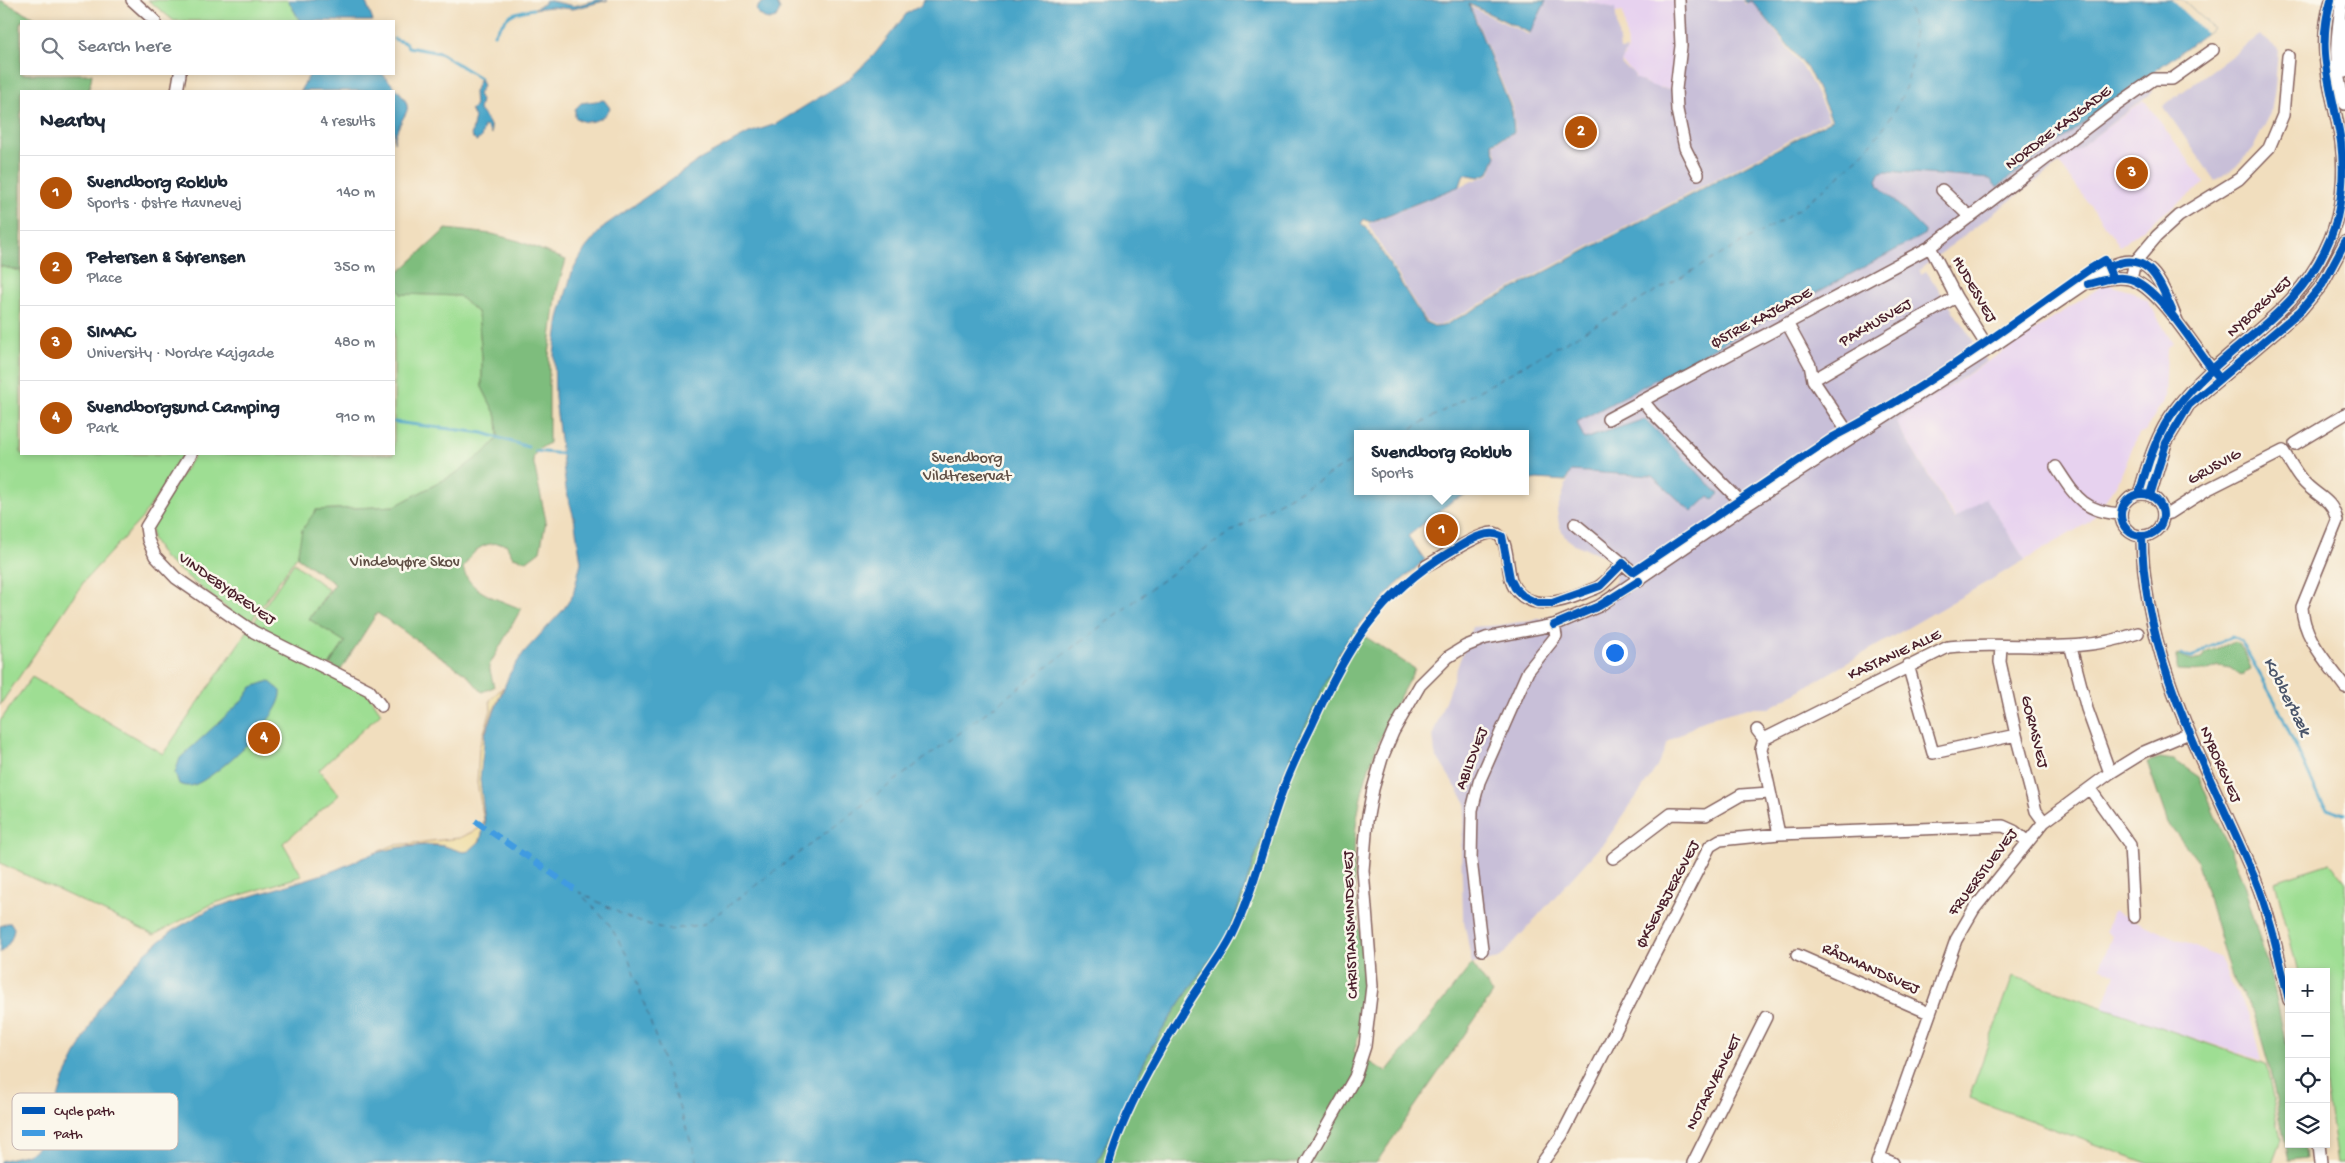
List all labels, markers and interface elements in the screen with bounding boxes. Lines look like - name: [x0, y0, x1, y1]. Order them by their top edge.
- search box: [20, 20, 395, 75]
- icon: search: [38, 34, 66, 62]
- text: Search here: [78, 36, 172, 59]
- street label: NORDRE KAJGADE: [2002, 82, 2117, 175]
- text: Nearby: [40, 110, 105, 135]
- text: 4 results: [320, 113, 375, 132]
- pin: 2: [1565, 113, 1597, 151]
- pin: 3: [2116, 154, 2148, 192]
- text: Svendborg Roklub: [87, 172, 228, 195]
- text: 1: [53, 184, 59, 203]
- text: 140 m: [337, 184, 375, 203]
- text: Sports · Østre Havnevej: [87, 195, 242, 214]
- text: Petersen & Sørensen: [87, 247, 245, 270]
- street label: HUDESVEJ: [1946, 253, 2000, 328]
- text: 2: [52, 259, 60, 278]
- text: 350 m: [334, 259, 375, 278]
- text: Place: [87, 270, 122, 289]
- street label: NYBORGVEJ: [2224, 272, 2297, 343]
- street label: ØSTRE KAJGADE: [1708, 284, 1817, 354]
- street label: PAKHUSVEJ: [1836, 295, 1917, 353]
- text: SIMAC: [87, 322, 135, 345]
- text: 3: [52, 334, 60, 353]
- text: 480 m: [334, 334, 375, 353]
- text: University · Nordre Kajgade: [87, 345, 274, 364]
- text: Svendborgsund Camping: [87, 397, 280, 420]
- text: 4: [52, 409, 60, 428]
- text: 910 m: [336, 409, 375, 428]
- text: Park: [87, 420, 118, 439]
- popup: [1354, 430, 1529, 495]
- text: Svendborg Roklub: [1371, 442, 1512, 465]
- street label: GRUSVIG: [2185, 445, 2246, 490]
- park label: Svendborg Vildtreservat: [922, 450, 1012, 487]
- text: Sports: [1371, 465, 1413, 484]
- pin: 1: [1426, 511, 1458, 549]
- street label: VINDEBYØREVEJ: [173, 549, 280, 631]
- park label: Vindebyøre Skov: [349, 554, 460, 573]
- street label: KASTANIE ALLE: [1845, 626, 1945, 686]
- your location: [1602, 640, 1628, 666]
- water label: Kobberbæk: [2257, 654, 2316, 742]
- street label: GORMSVEJ: [2015, 694, 2052, 772]
- pin: 4: [248, 719, 280, 757]
- street label: ABILDVEJ: [1452, 724, 1494, 793]
- street label: NYBORGVEJ: [2194, 724, 2245, 807]
- street label: FRUERSTUEVEJ: [1944, 824, 2024, 921]
- street label: ØKSENBJERGVEJ: [1633, 837, 1706, 952]
- street label: CHRISTIANSMINDEVEJ: [1340, 849, 1364, 999]
- street label: RÅDMANDSVEJ: [1818, 939, 1923, 1001]
- map controls: [2285, 968, 2330, 1148]
- button: +: [2285, 968, 2330, 1013]
- button: −: [2285, 1013, 2330, 1058]
- street label: NOTARVÆNGET: [1683, 1032, 1747, 1134]
- button: locate: [2285, 1058, 2330, 1103]
- legend: [12, 1093, 178, 1150]
- button: layers: [2285, 1103, 2330, 1148]
- text: Cycle path: [54, 1104, 115, 1121]
- text: Path: [53, 1127, 83, 1144]

